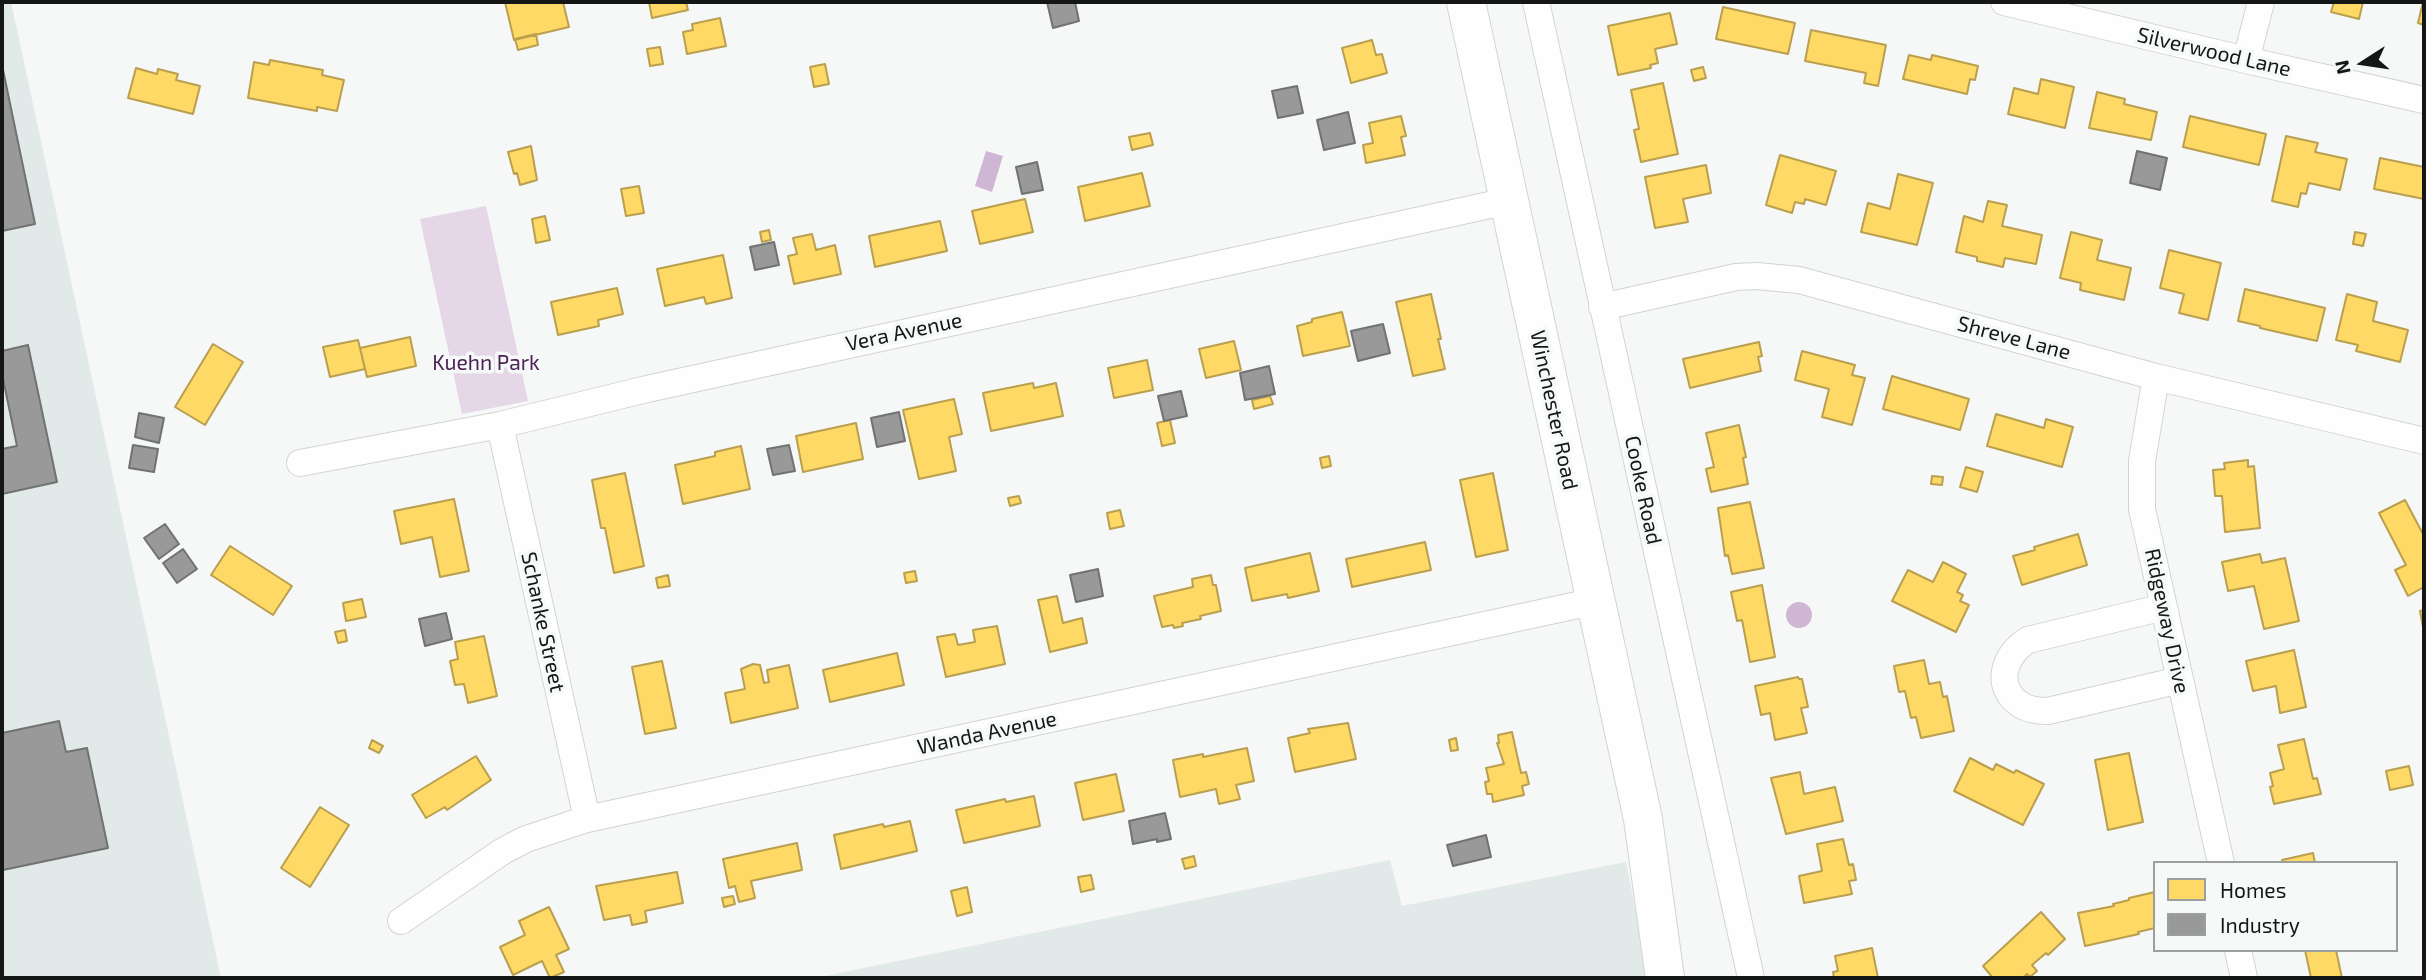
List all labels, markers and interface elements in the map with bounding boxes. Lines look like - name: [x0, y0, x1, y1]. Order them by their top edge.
- street label: Silverwood Lane: [2135, 22, 2293, 82]
- north arrow: [2328, 28, 2398, 98]
- text: N: [2329, 58, 2355, 77]
- street label: Vera Avenue: [844, 307, 964, 357]
- street label: Shreve Lane: [1955, 311, 2073, 365]
- street label: Winchester Road: [1525, 328, 1583, 492]
- park label: Kuehn Park: [432, 350, 540, 376]
- street label: Cooke Road: [1619, 433, 1667, 547]
- street label: Ridgeway Drive: [2139, 546, 2195, 696]
- street label: Schanke Street: [516, 550, 570, 694]
- street label: Wanda Avenue: [915, 706, 1059, 760]
- legend: [2153, 861, 2398, 952]
- text: Homes: [2220, 877, 2286, 902]
- text: Industry: [2220, 912, 2300, 937]

